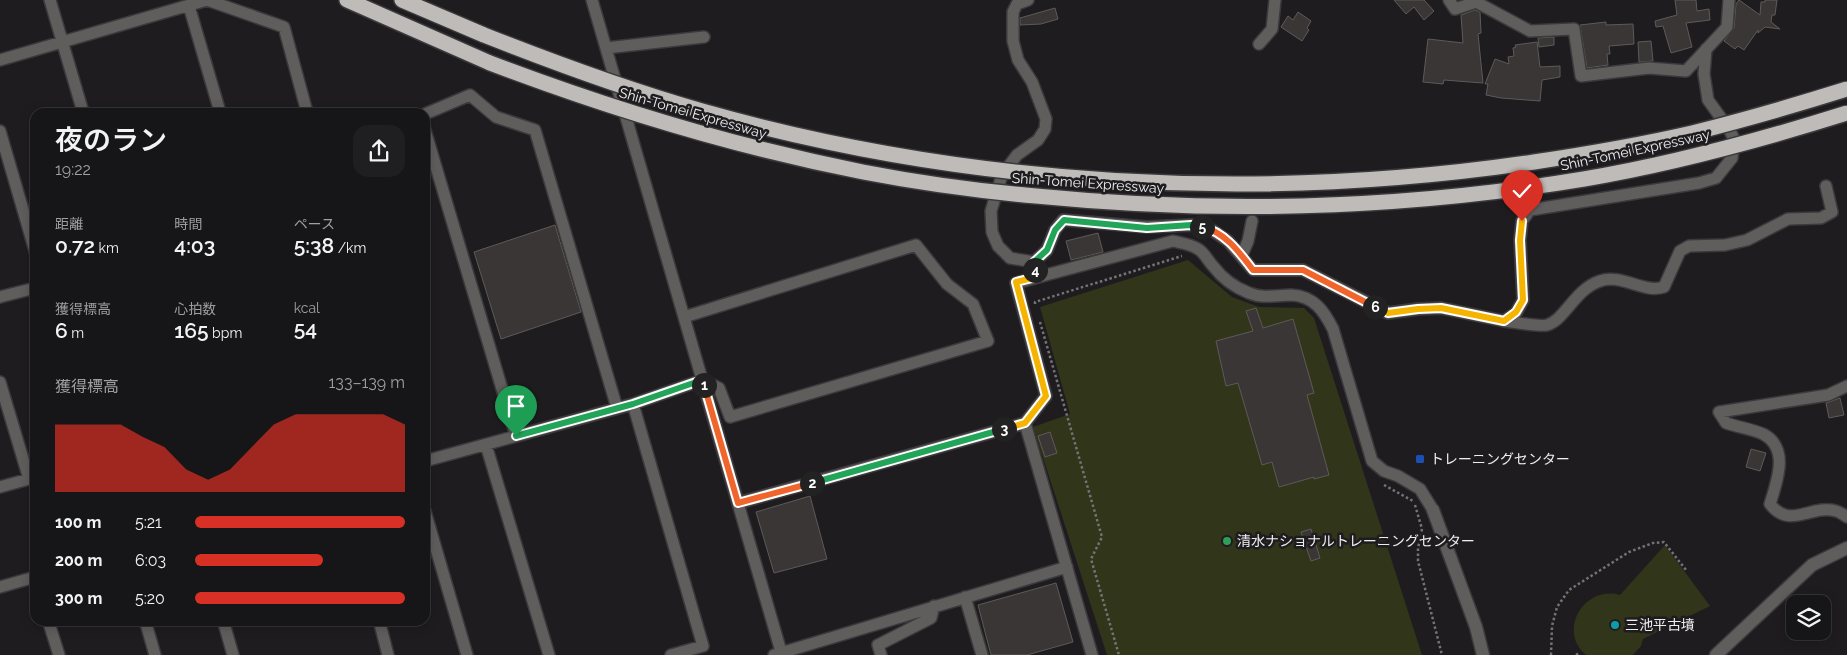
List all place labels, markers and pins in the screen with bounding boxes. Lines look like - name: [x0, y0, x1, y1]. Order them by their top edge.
- pin: [1501, 170, 1543, 221]
- pin: 5: [1190, 214, 1214, 240]
- pin: 4: [1022, 258, 1048, 282]
- pin: 6: [1362, 294, 1388, 320]
- pin: 1: [692, 372, 716, 398]
- pin: [495, 385, 537, 436]
- pin: 3: [992, 416, 1016, 442]
- place label: トレーニングセンター: [1430, 451, 1570, 467]
- marker: トレーニングセンター: [1414, 453, 1426, 465]
- pin: 2: [800, 470, 824, 496]
- place label: 清水ナショナルトレーニングセンター: [1237, 533, 1475, 549]
- marker: 清水ナショナルトレーニングセンター: [1221, 535, 1233, 547]
- place label: 三池平古墳: [1625, 617, 1695, 633]
- marker: 三池平古墳: [1609, 619, 1621, 631]

